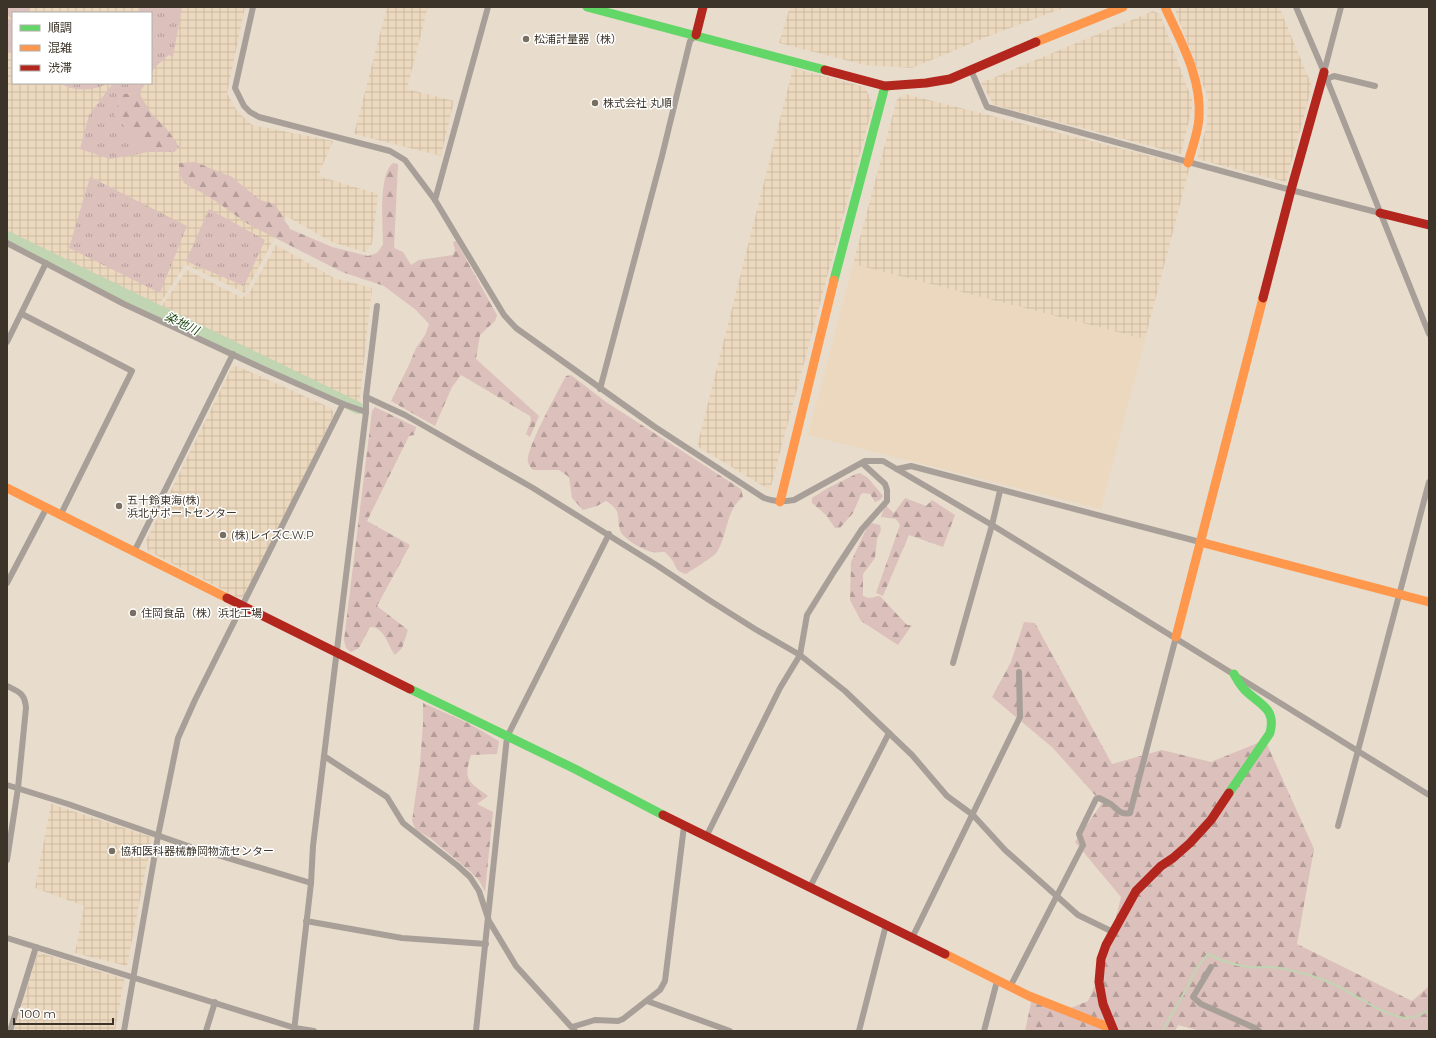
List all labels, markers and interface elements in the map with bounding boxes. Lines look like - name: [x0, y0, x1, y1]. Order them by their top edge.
- legend: [12, 12, 152, 84]
- text: 順調: [48, 20, 72, 35]
- place label: 松浦計量器（株）: [534, 32, 622, 46]
- marker: 松浦計量器（株）: [521, 34, 531, 44]
- text: 混雑: [48, 40, 72, 55]
- text: 渋滞: [48, 60, 72, 75]
- place label: 株式会社 丸順: [603, 96, 672, 110]
- marker: 株式会社 丸順: [590, 98, 600, 108]
- water label: 染地川: [163, 308, 203, 339]
- place label: 五十鈴東海(株) 浜北サポートセンター: [127, 493, 237, 520]
- marker: 五十鈴東海(株) 浜北サポートセンター: [114, 501, 124, 511]
- place label: (株)レイズC.W.P: [231, 528, 314, 542]
- marker: (株)レイズC.W.P: [218, 530, 228, 540]
- place label: 住岡食品（株）浜北工場: [141, 606, 262, 620]
- marker: 住岡食品（株）浜北工場: [128, 608, 138, 618]
- place label: 協和医科器械静岡物流センター: [120, 844, 274, 858]
- marker: 協和医科器械静岡物流センター: [107, 846, 117, 856]
- scale bar: [14, 1000, 113, 1026]
- text: 100 m: [20, 1006, 56, 1021]

